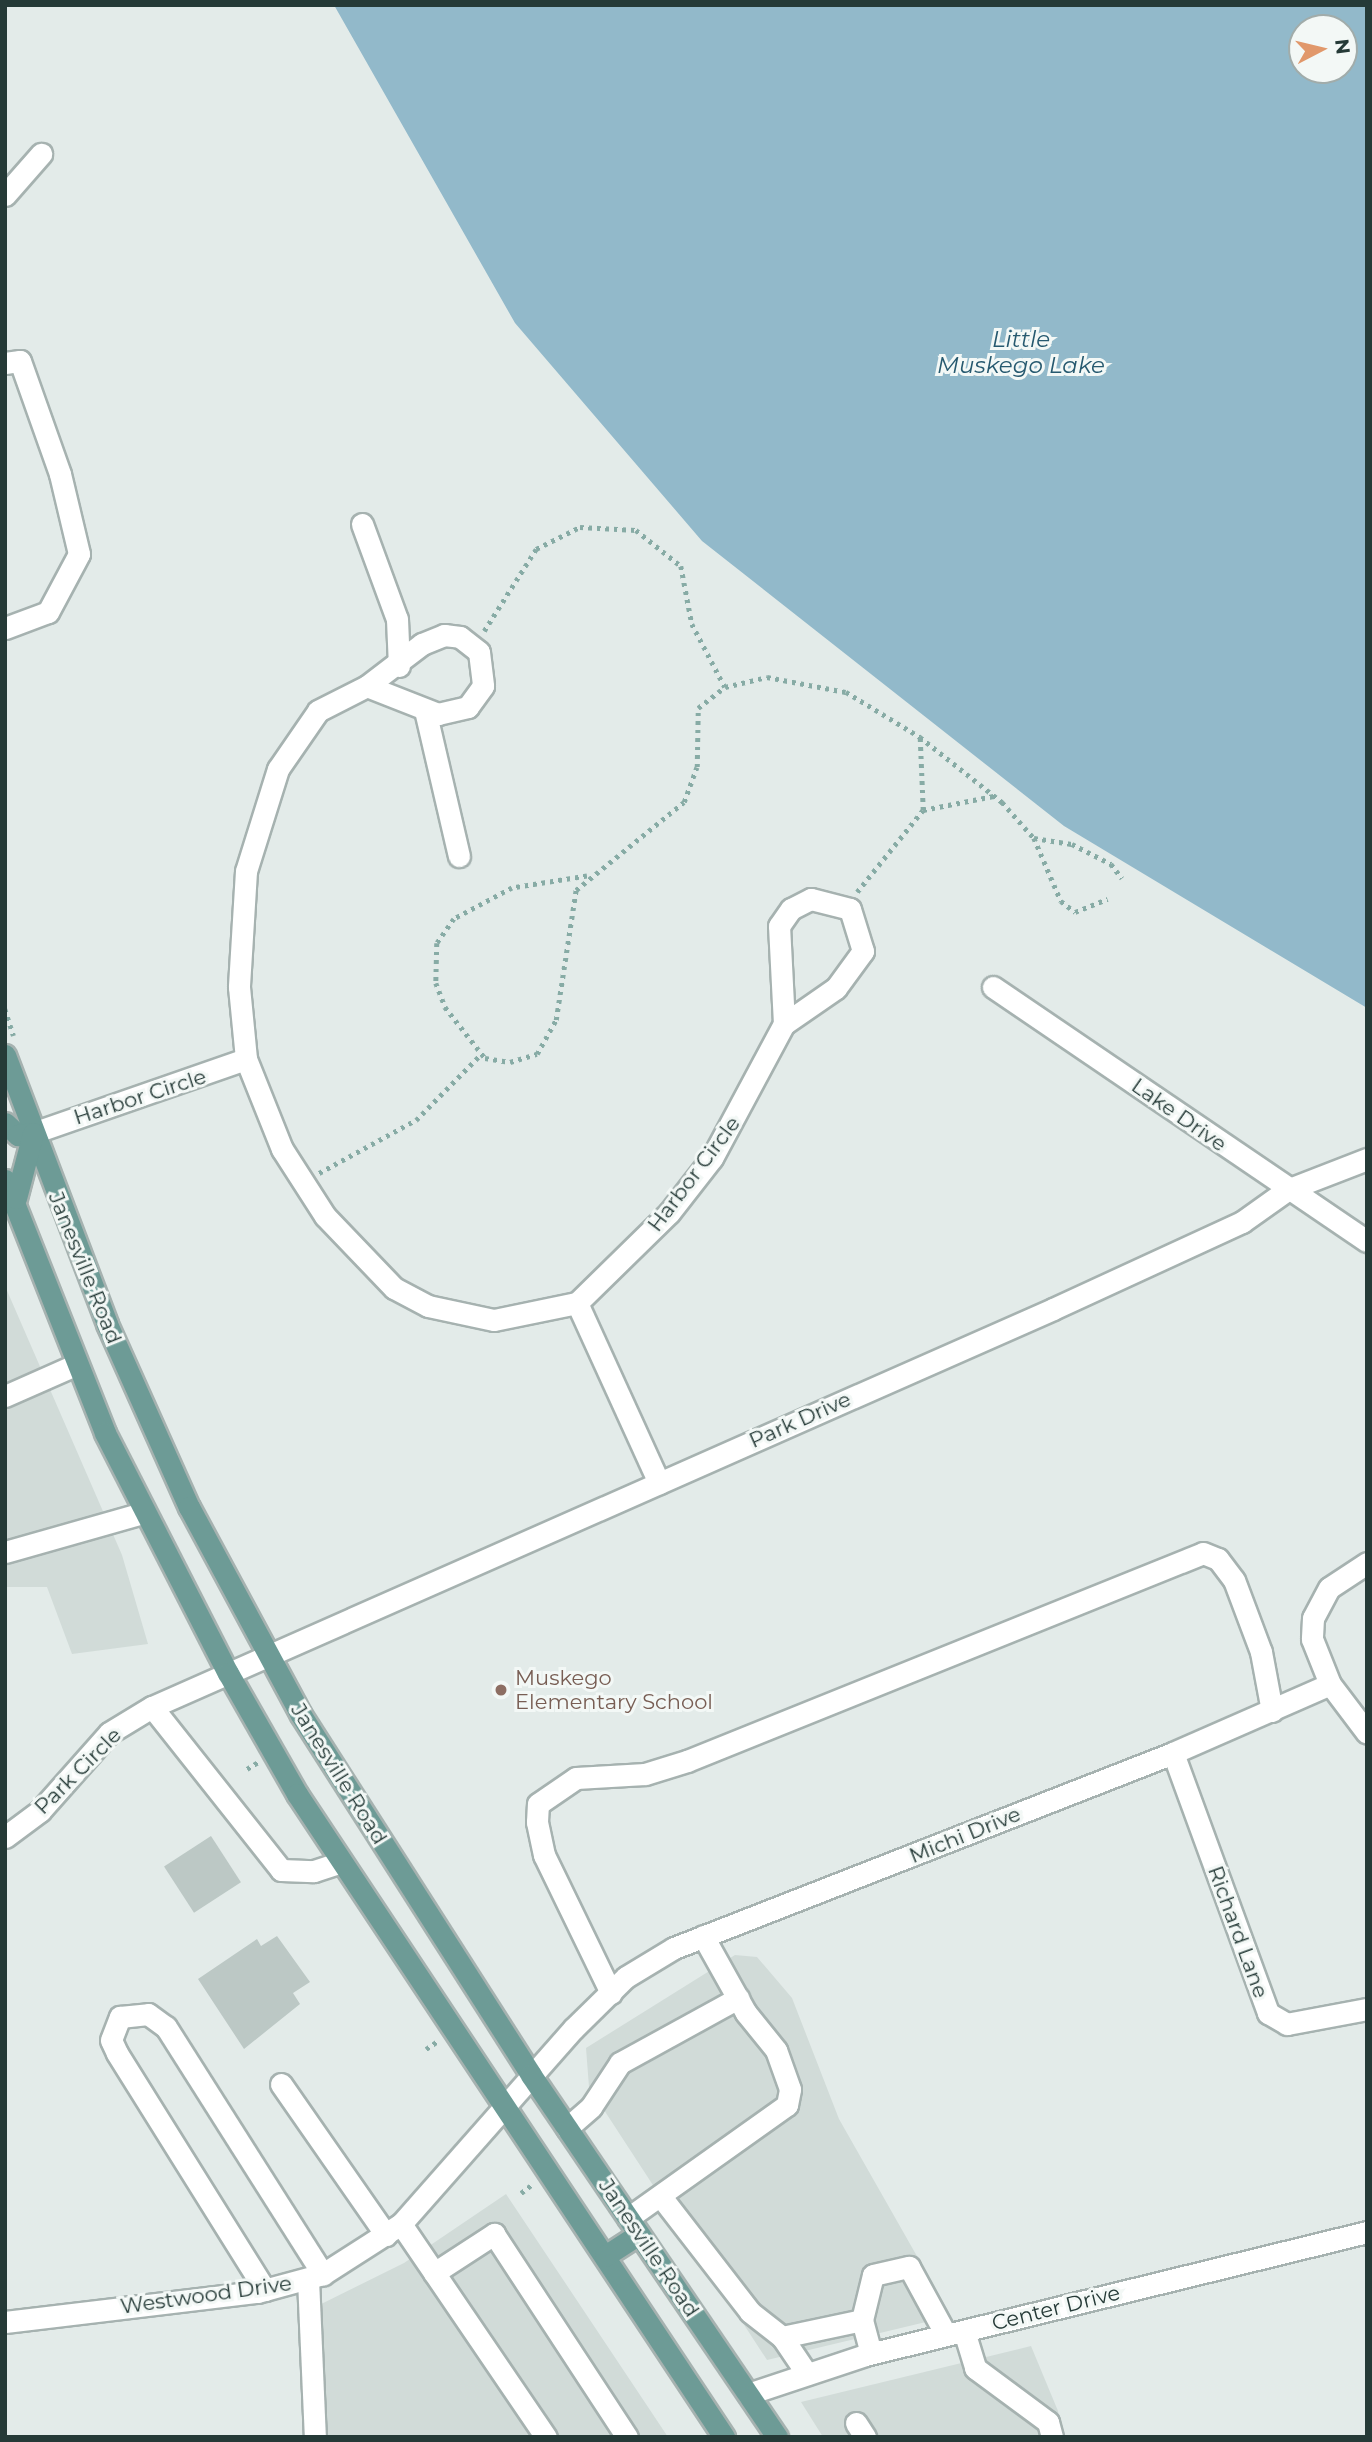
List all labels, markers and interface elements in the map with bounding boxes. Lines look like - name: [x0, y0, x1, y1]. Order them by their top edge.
- north arrow: [1288, 14, 1358, 84]
- text: N: [1330, 38, 1355, 56]
- water label: Little Muskego Lake: [937, 325, 1105, 379]
- street label: Harbor Circle: [71, 1064, 209, 1130]
- street label: Lake Drive: [1127, 1073, 1231, 1157]
- street label: Harbor Circle: [642, 1111, 746, 1237]
- street label: Janesville Road: [43, 1189, 127, 1347]
- street label: Park Drive: [745, 1386, 855, 1454]
- place label: Muskego Elementary School: [515, 1665, 713, 1715]
- marker: Muskego Elementary School: [493, 1682, 509, 1698]
- street label: Janesville Road: [286, 1699, 392, 1849]
- street label: Park Circle: [29, 1722, 127, 1820]
- street label: Michi Drive: [906, 1801, 1024, 1869]
- street label: Richard Lane: [1202, 1863, 1274, 2001]
- street label: Janesville Road: [593, 2174, 705, 2322]
- street label: Westwood Drive: [119, 2271, 293, 2319]
- street label: Center Drive: [989, 2280, 1123, 2336]

